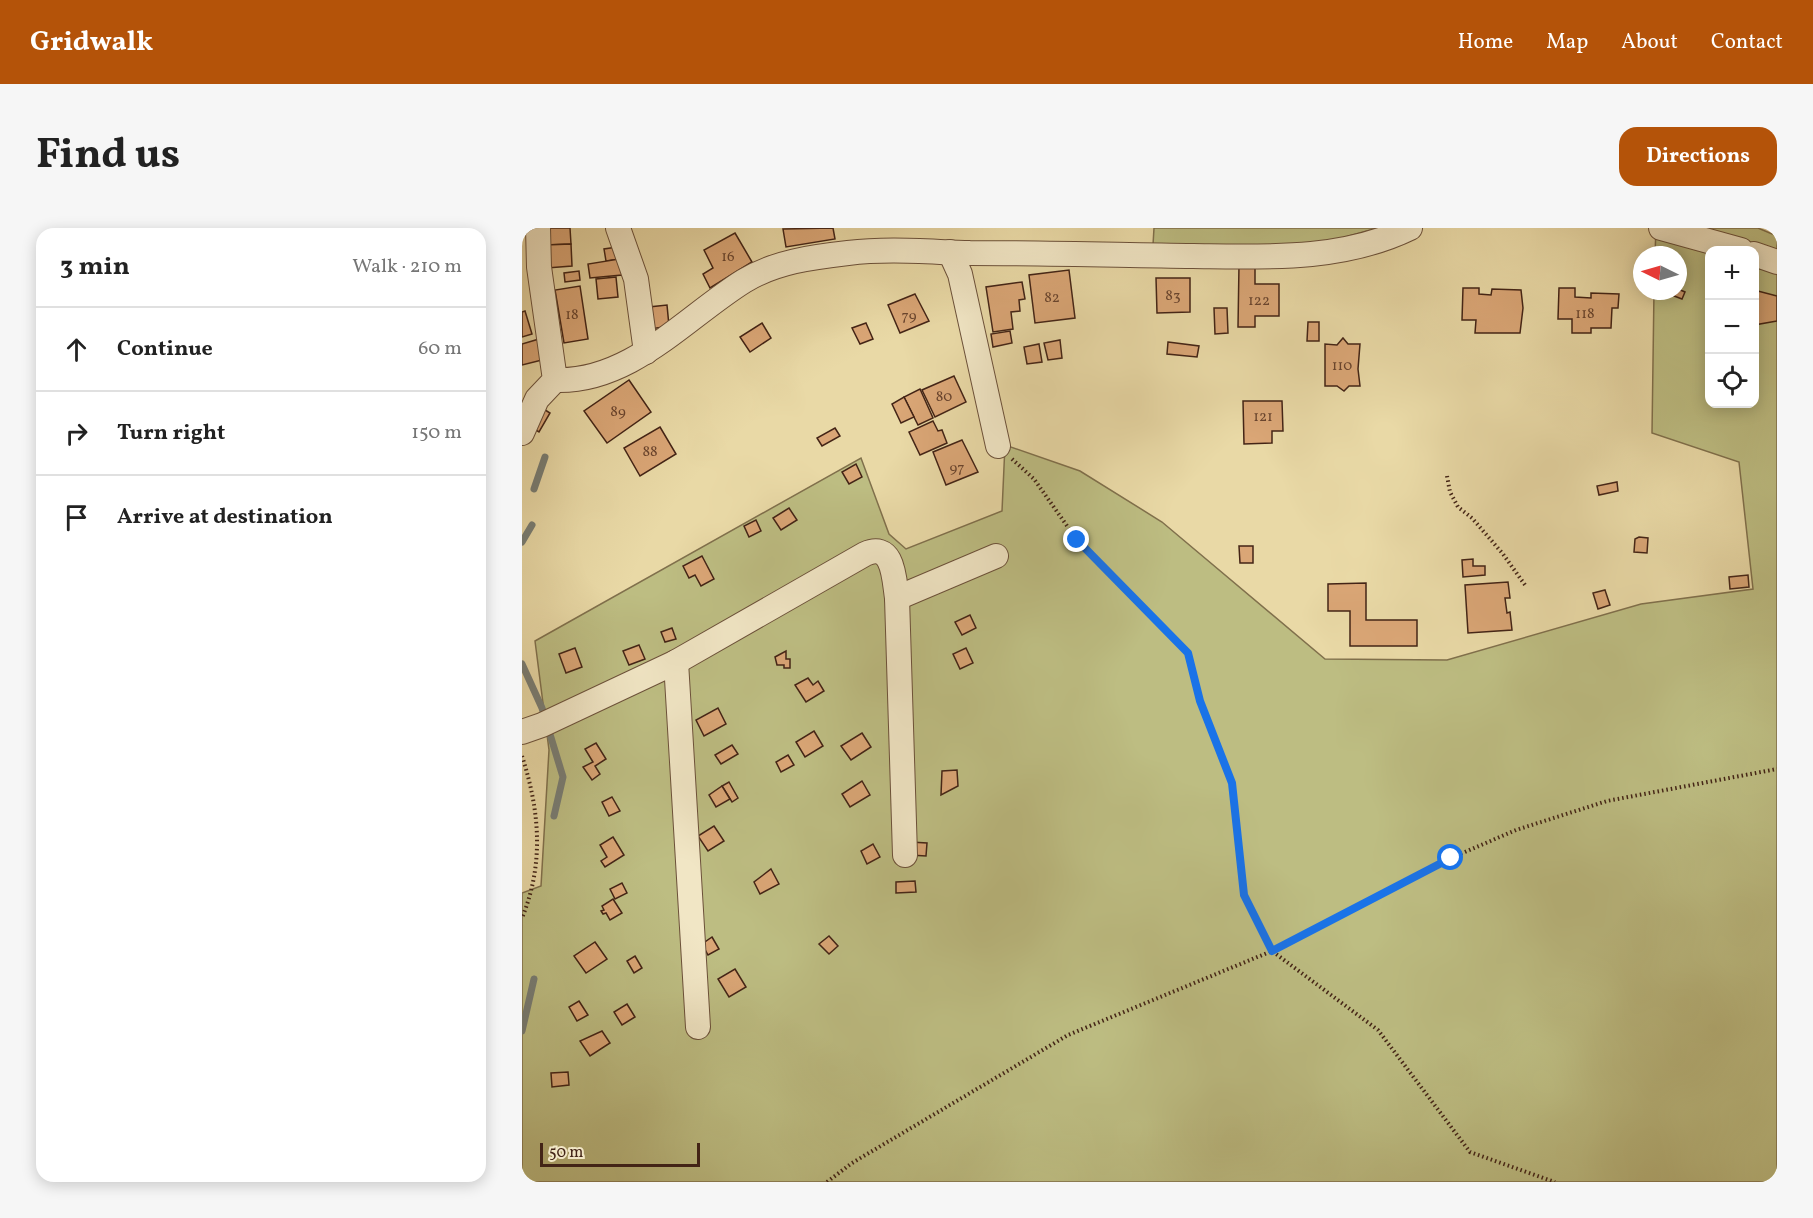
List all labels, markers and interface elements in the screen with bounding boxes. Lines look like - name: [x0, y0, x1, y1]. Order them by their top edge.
- text: Gridwalk: [30, 23, 153, 62]
- text: Home: [1458, 28, 1513, 57]
- text: Map: [1546, 28, 1588, 57]
- text: About: [1621, 28, 1678, 57]
- text: Contact: [1711, 28, 1783, 57]
- text: Find us: [36, 127, 180, 186]
- button: Directions: [1619, 127, 1777, 186]
- north arrow: [1633, 246, 1687, 300]
- map controls: [1705, 246, 1759, 408]
- button: +: [1705, 246, 1759, 300]
- house number: 16: [721, 247, 735, 268]
- text: 3 min: [60, 249, 130, 285]
- text: Walk · 210 m: [352, 253, 462, 281]
- house number: 83: [1165, 286, 1181, 307]
- house number: 82: [1044, 288, 1060, 309]
- house number: 122: [1248, 291, 1270, 312]
- button: −: [1705, 300, 1759, 354]
- house number: 118: [1575, 304, 1595, 325]
- house number: 18: [565, 305, 579, 326]
- house number: 79: [902, 306, 917, 327]
- icon: ahead: [60, 333, 93, 366]
- text: Continue: [117, 334, 213, 365]
- text: 60 m: [418, 335, 462, 363]
- button: locate: [1705, 354, 1759, 408]
- house number: 110: [1332, 356, 1352, 377]
- house number: 80: [936, 387, 952, 408]
- house number: 89: [610, 402, 626, 423]
- house number: 121: [1253, 407, 1273, 428]
- icon: right: [60, 417, 93, 450]
- text: Turn right: [117, 418, 225, 449]
- text: 150 m: [411, 419, 462, 447]
- house number: 88: [642, 442, 658, 463]
- house number: 97: [949, 458, 965, 479]
- icon: arrive: [60, 501, 93, 534]
- text: Arrive at destination: [117, 502, 333, 533]
- route end: [1063, 526, 1089, 552]
- route start: [1437, 844, 1463, 870]
- scale bar: [540, 1140, 700, 1168]
- text: 50 m: [549, 1142, 583, 1164]

